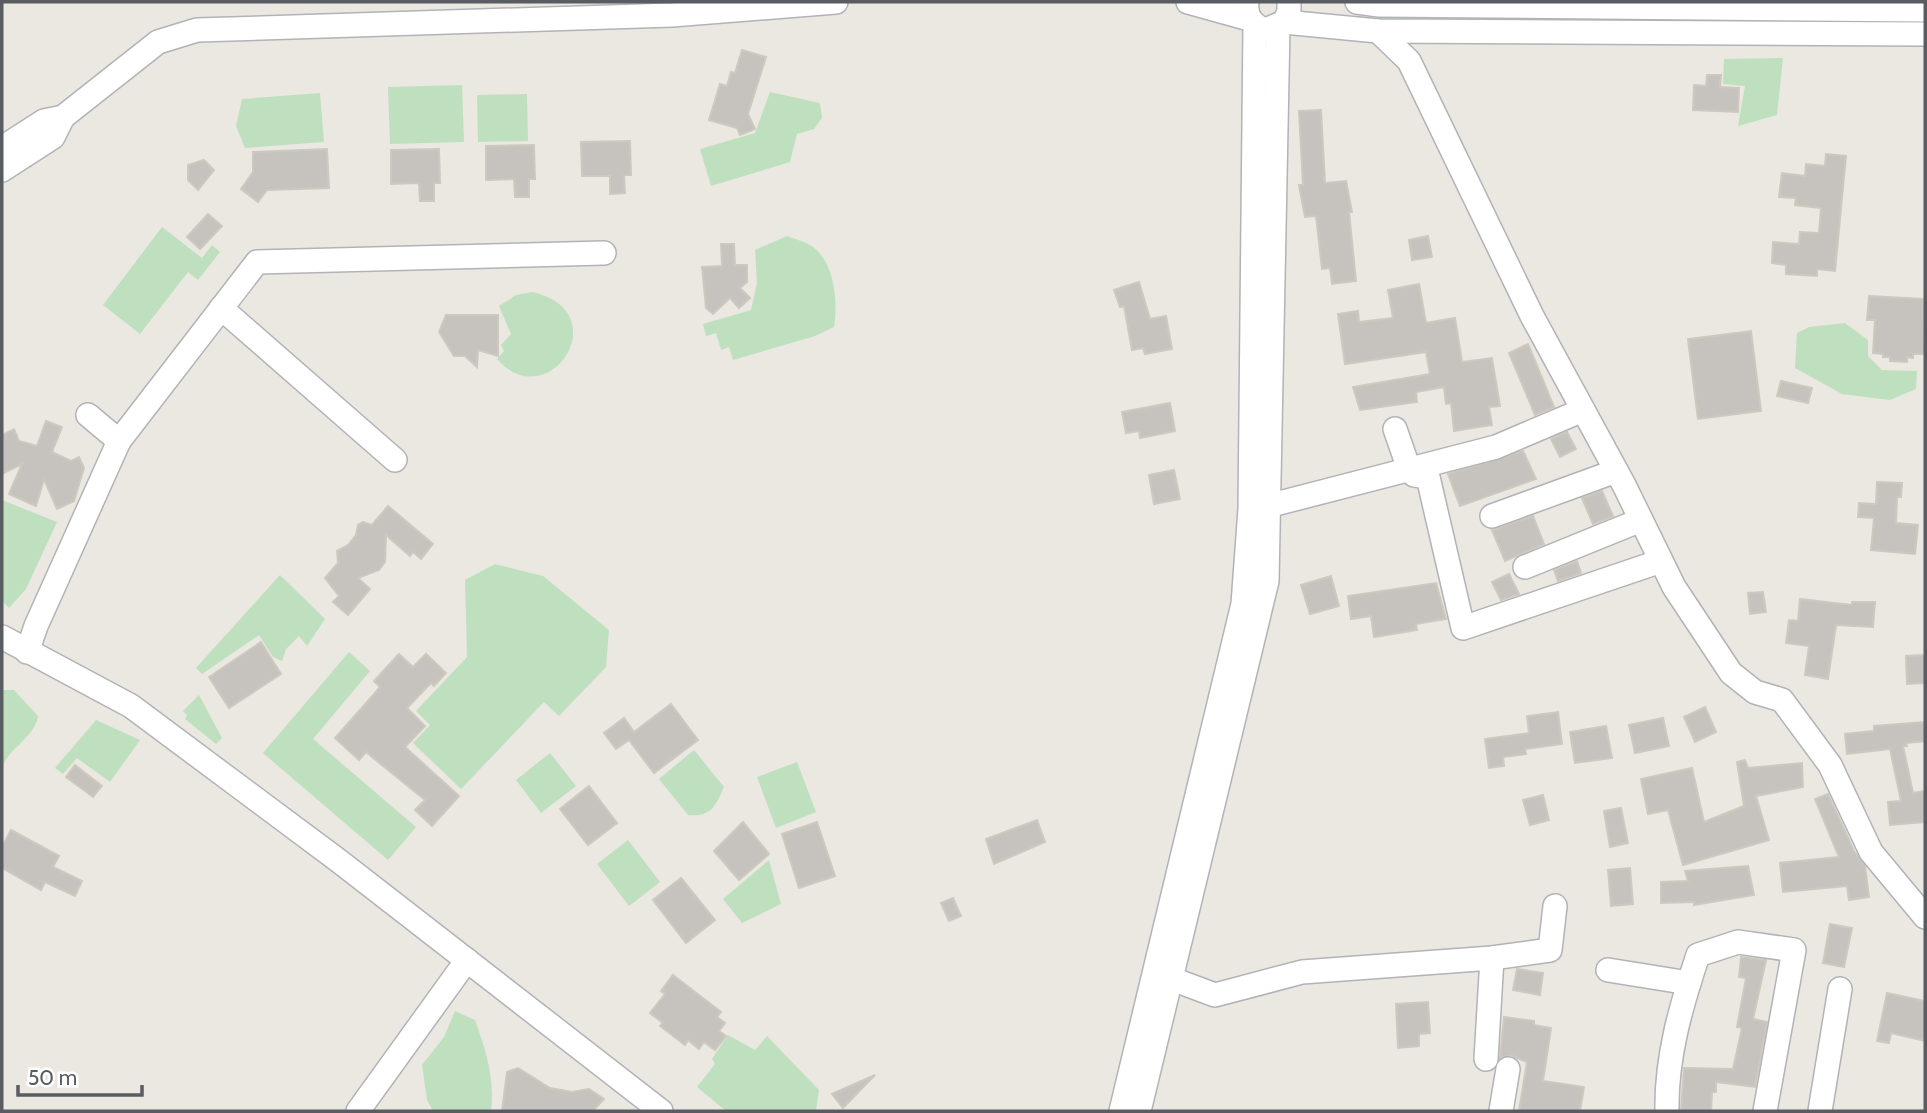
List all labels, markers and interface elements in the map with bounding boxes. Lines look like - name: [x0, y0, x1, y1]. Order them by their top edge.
- scale bar: [18, 1054, 142, 1098]
- text: 50 m: [28, 1065, 77, 1090]

